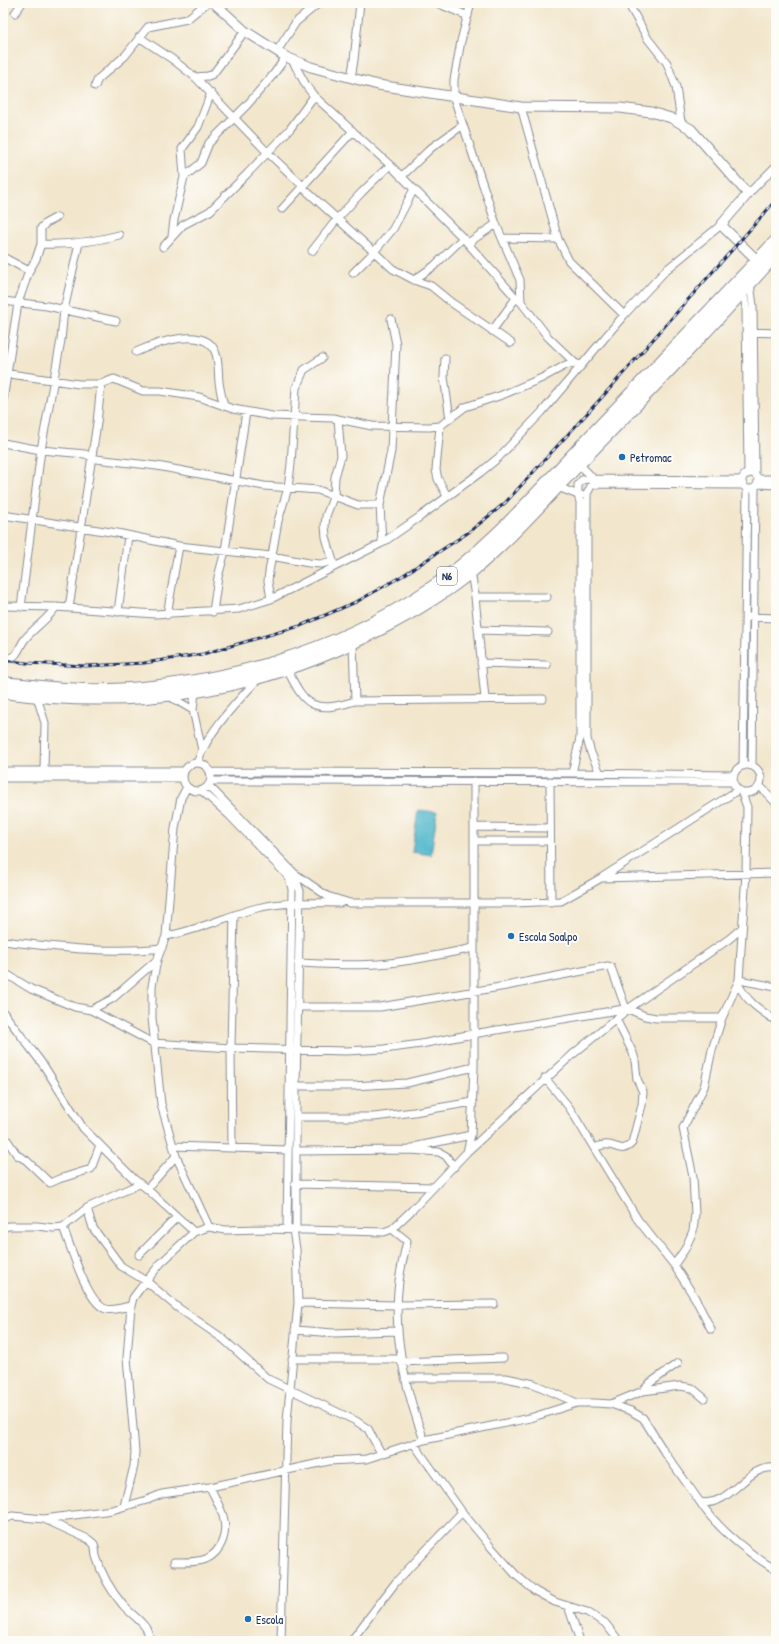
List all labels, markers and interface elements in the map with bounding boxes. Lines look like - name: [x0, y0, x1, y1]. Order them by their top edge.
- place label: Petromac: [630, 449, 672, 466]
- marker: Petromac: [617, 452, 627, 462]
- road number: N6: [437, 567, 457, 585]
- place label: Escola Soalpo: [519, 928, 577, 945]
- marker: Escola Soalpo: [506, 931, 516, 941]
- place label: Escola: [256, 1611, 284, 1628]
- marker: Escola: [243, 1614, 253, 1624]

